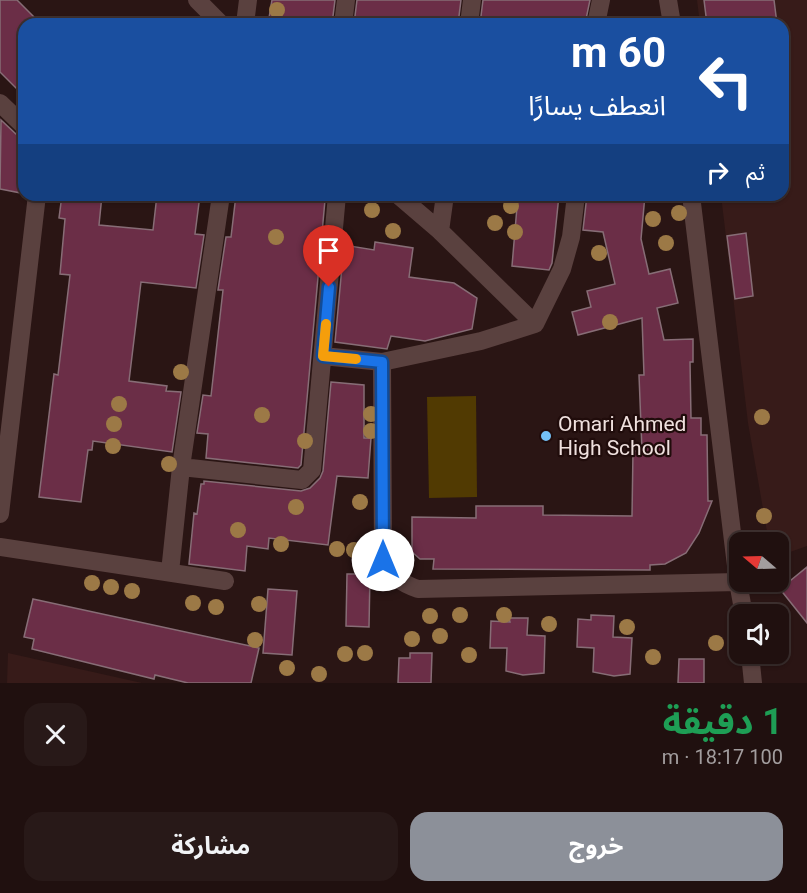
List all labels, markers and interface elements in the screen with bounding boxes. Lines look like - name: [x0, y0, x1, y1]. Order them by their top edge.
- text: 60 m: [571, 28, 666, 77]
- icon: left: [687, 42, 765, 120]
- text: انعطف يسارًا: [528, 90, 666, 122]
- icon: right: [701, 156, 734, 189]
- text: ثم: [746, 160, 765, 185]
- pin: [303, 225, 354, 287]
- icon: arrive: [312, 234, 345, 267]
- place label: Omari Ahmed High School: [558, 412, 686, 460]
- marker: Omari Ahmed High School: [539, 429, 553, 443]
- position arrow: [351, 528, 415, 592]
- north arrow: [729, 532, 789, 592]
- map controls: [729, 532, 789, 664]
- button: sound: [729, 604, 789, 664]
- text: 1 دقيقة: [663, 701, 783, 743]
- button: close: [24, 703, 87, 766]
- text: 100 m · 18:17: [662, 745, 783, 769]
- button: مشاركة: [24, 812, 398, 881]
- button: خروج: [410, 812, 783, 881]

